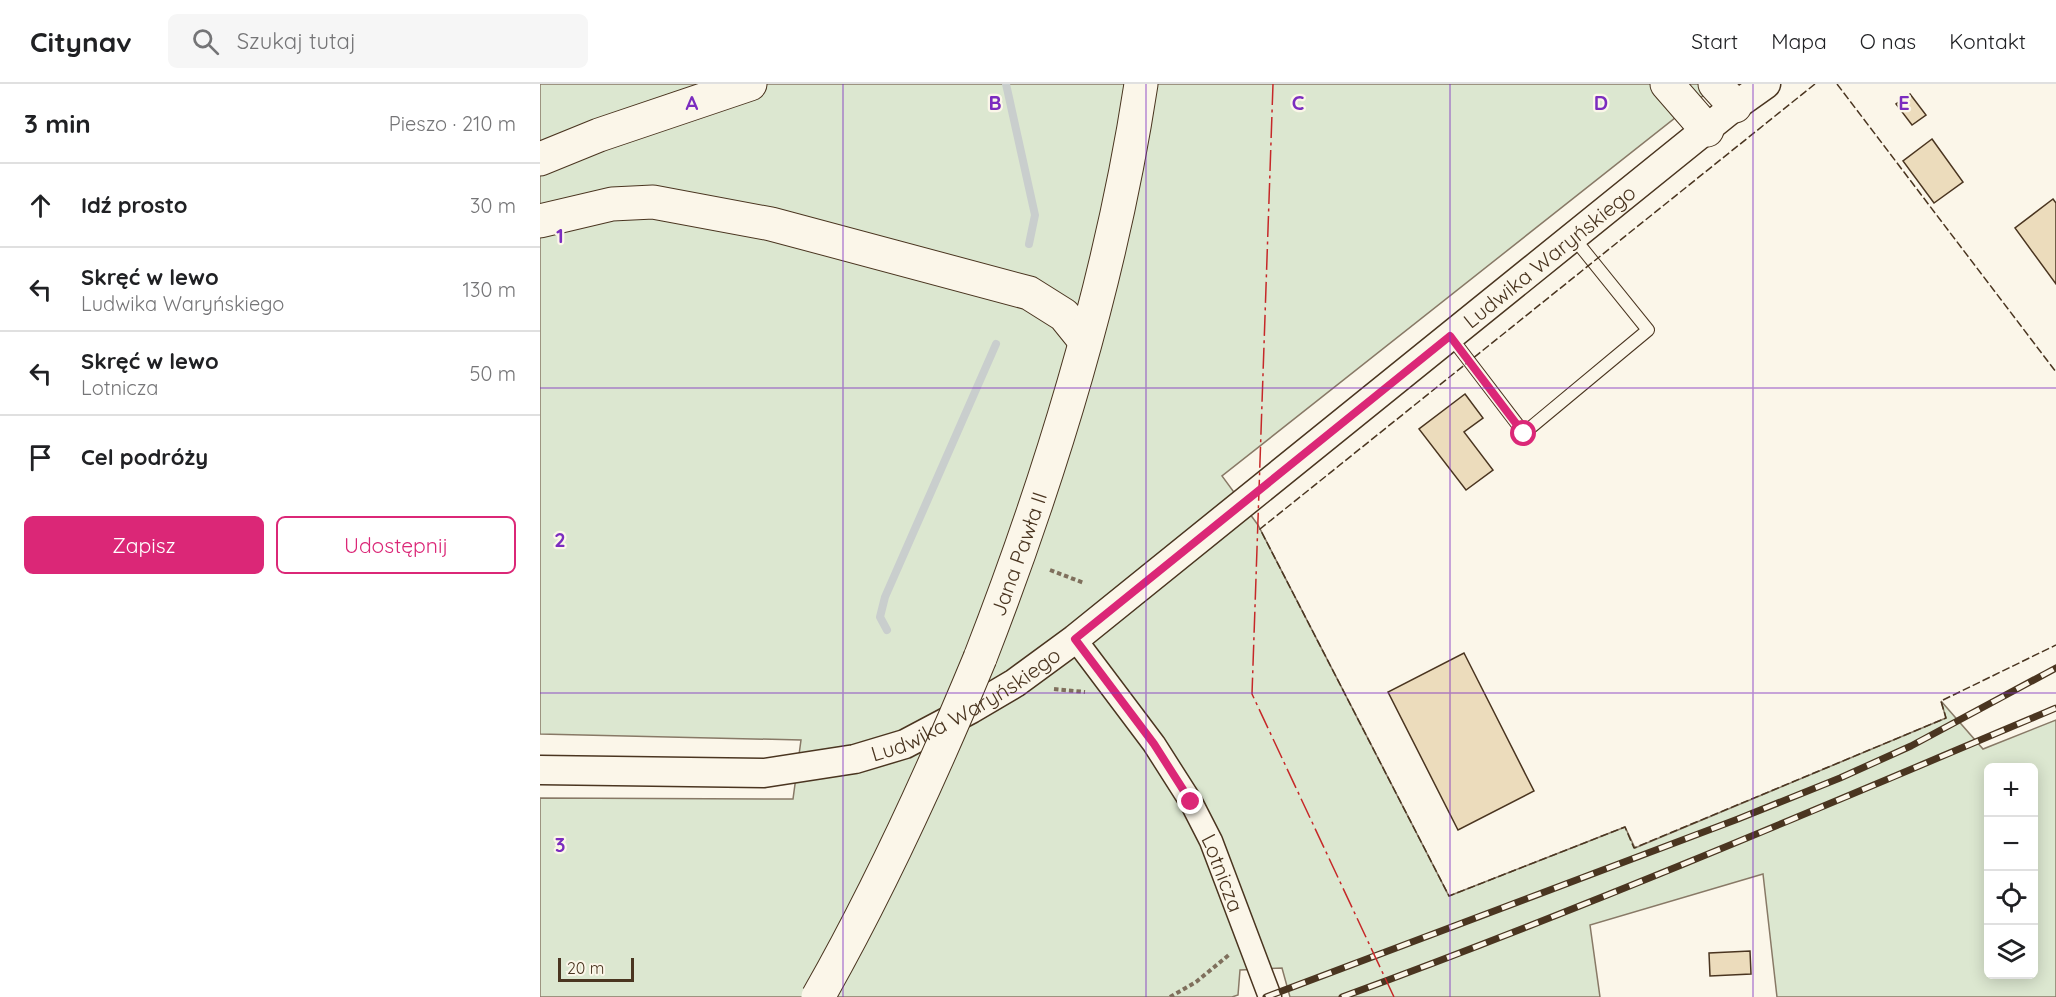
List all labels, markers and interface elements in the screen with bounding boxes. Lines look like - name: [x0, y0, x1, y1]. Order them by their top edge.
- search box: [168, 14, 588, 68]
- text: Citynav: [30, 24, 132, 59]
- icon: search: [189, 25, 222, 58]
- text: Szukaj tutaj: [237, 27, 356, 55]
- text: Start: [1691, 28, 1738, 54]
- text: Mapa: [1771, 28, 1827, 54]
- text: O nas: [1860, 28, 1916, 54]
- text: Kontakt: [1949, 28, 2026, 54]
- text: A: [686, 90, 699, 115]
- text: B: [988, 90, 1002, 115]
- text: C: [1292, 90, 1305, 115]
- text: D: [1594, 90, 1608, 115]
- text: E: [1898, 90, 1910, 115]
- text: 3 min: [24, 107, 91, 140]
- text: Pieszo · 210 m: [389, 111, 516, 136]
- street label: Ludwika Waryńskiego: [1458, 179, 1640, 333]
- icon: ahead: [24, 189, 57, 222]
- text: Idź prosto: [81, 191, 188, 219]
- text: 30 m: [470, 193, 516, 218]
- text: 1: [556, 223, 564, 248]
- text: Skręć w lewo: [81, 263, 219, 291]
- icon: left: [24, 273, 57, 306]
- text: 130 m: [463, 277, 516, 302]
- text: Ludwika Waryńskiego: [81, 291, 284, 316]
- text: Skręć w lewo: [81, 347, 219, 375]
- icon: left: [24, 357, 57, 390]
- text: 50 m: [470, 361, 516, 386]
- text: Lotnicza: [81, 375, 158, 400]
- route start: [1510, 420, 1536, 446]
- icon: arrive: [24, 441, 57, 474]
- text: Cel podróży: [81, 443, 208, 471]
- street label: Jana Pawła II: [984, 488, 1052, 620]
- button: Zapisz: [24, 516, 264, 574]
- button: Udostępnij: [276, 516, 516, 574]
- text: 2: [554, 527, 566, 552]
- street label: Ludwika Waryńskiego: [868, 641, 1065, 767]
- map controls: [1984, 763, 2038, 979]
- button: +: [1984, 763, 2038, 817]
- route end: [1177, 788, 1203, 814]
- button: −: [1984, 817, 2038, 871]
- street label: Lotnicza: [1196, 829, 1250, 915]
- text: 3: [555, 832, 565, 857]
- button: locate: [1984, 871, 2038, 925]
- button: layers: [1984, 925, 2038, 979]
- scale bar: [558, 955, 634, 982]
- text: 20 m: [567, 958, 604, 978]

